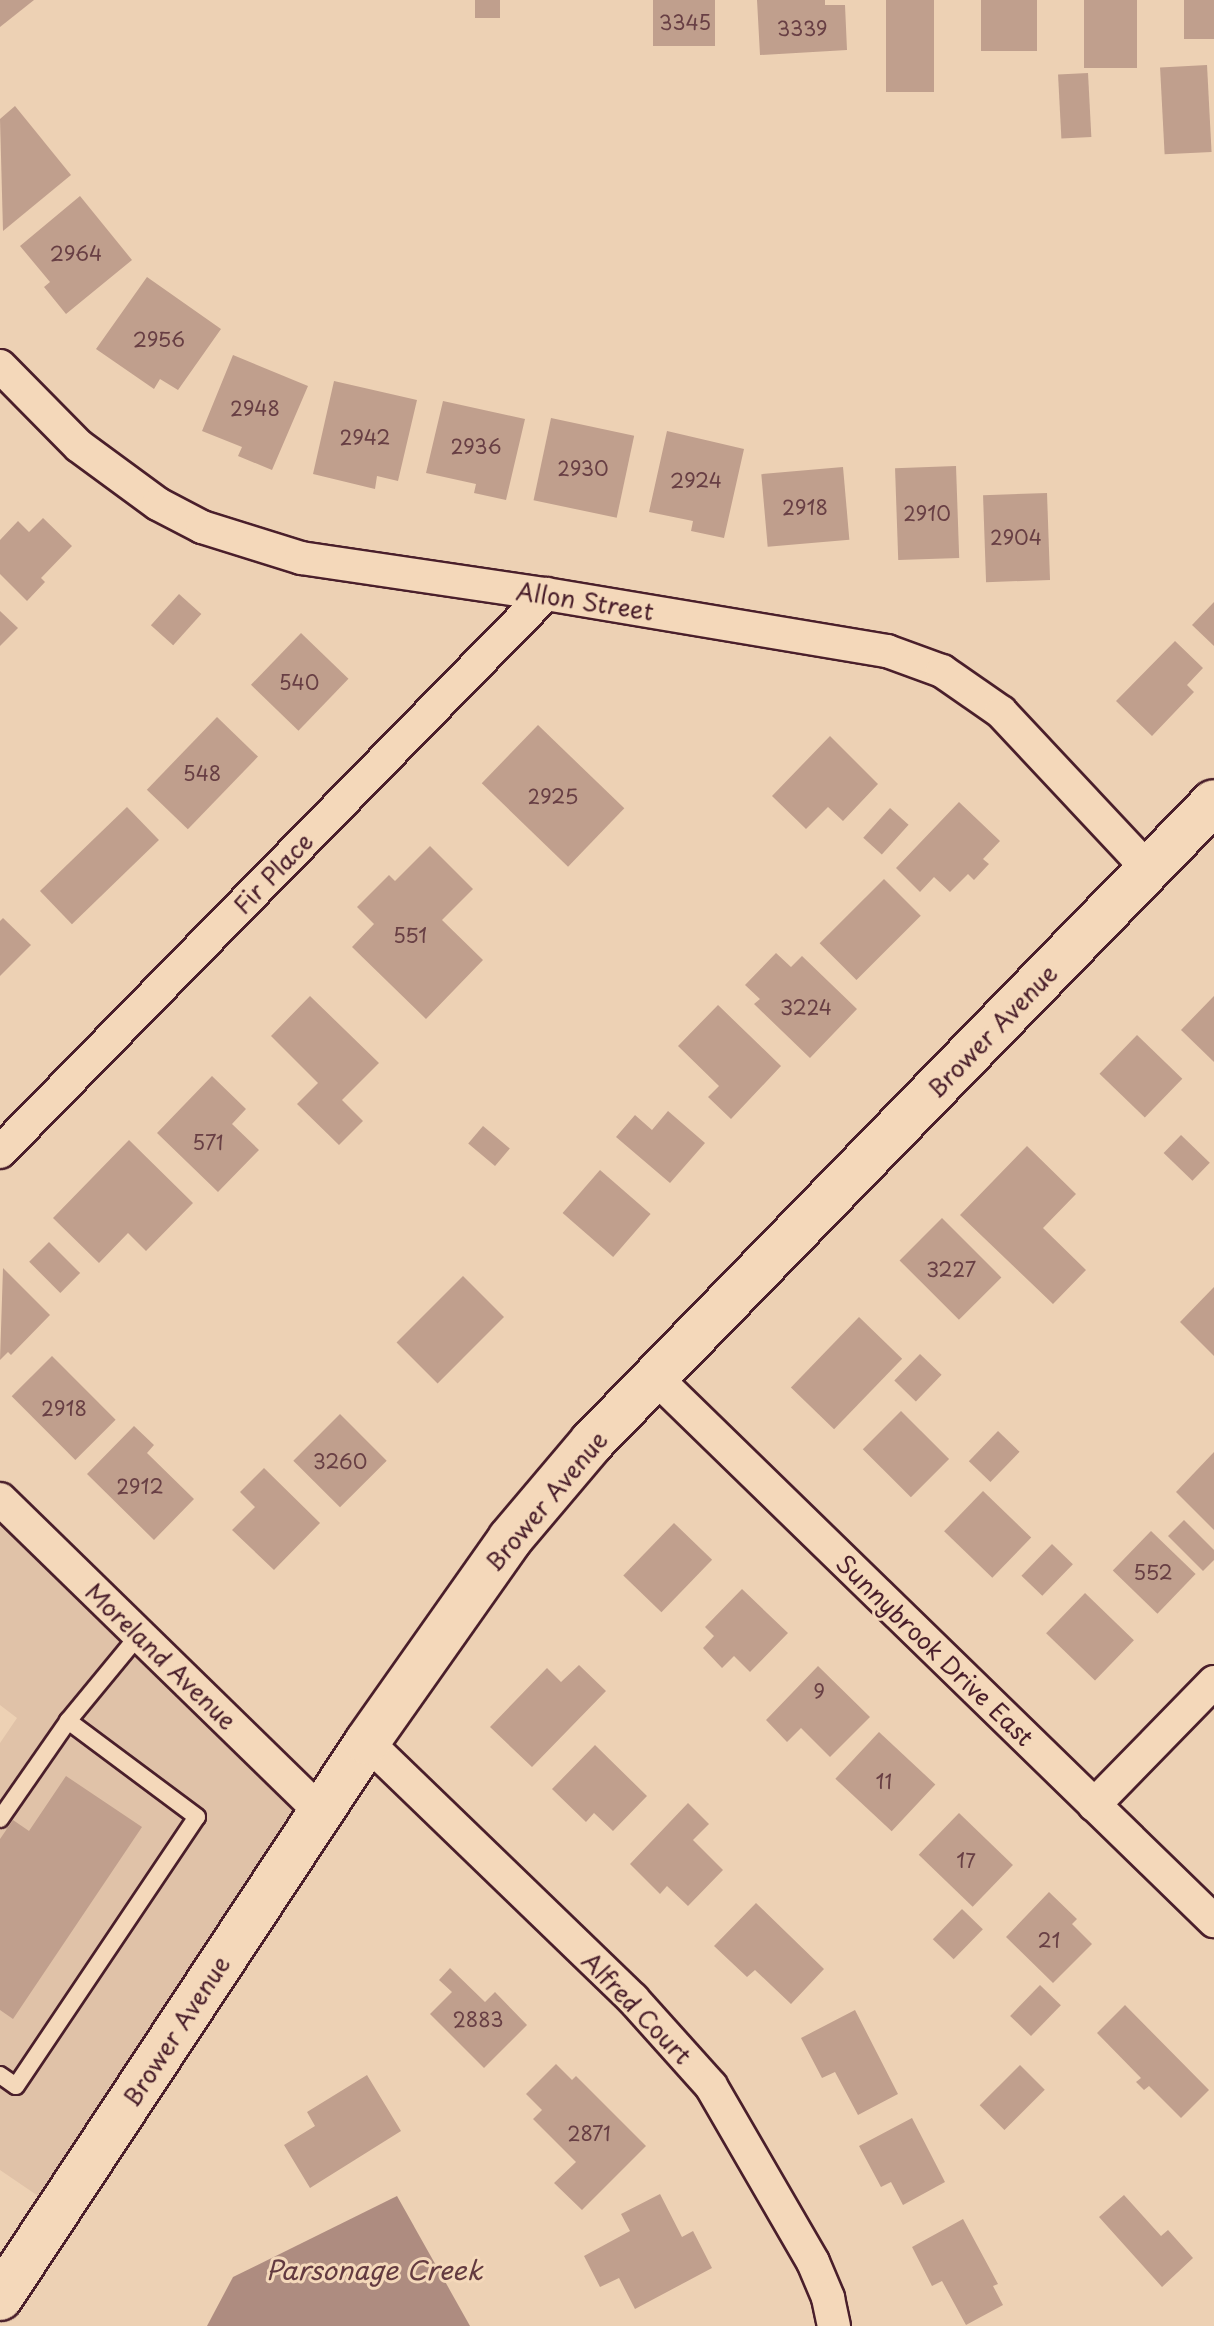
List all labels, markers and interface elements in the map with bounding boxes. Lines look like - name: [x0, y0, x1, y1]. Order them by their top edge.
- house number: 3345: [659, 10, 711, 34]
- house number: 3339: [776, 16, 828, 40]
- house number: 2964: [50, 241, 102, 265]
- house number: 2956: [133, 327, 185, 351]
- house number: 2948: [230, 396, 280, 420]
- house number: 2942: [340, 425, 390, 449]
- house number: 2936: [451, 434, 501, 458]
- house number: 2930: [557, 456, 609, 480]
- house number: 2924: [670, 468, 722, 492]
- house number: 2918: [782, 495, 828, 519]
- house number: 2910: [903, 501, 951, 525]
- house number: 2904: [990, 525, 1042, 549]
- street label: Allon Street: [514, 576, 656, 626]
- house number: 540: [279, 670, 319, 694]
- house number: 548: [183, 761, 221, 785]
- house number: 2925: [528, 784, 578, 808]
- street label: Fir Place: [228, 827, 318, 919]
- house number: 551: [393, 923, 427, 947]
- street label: Brower Avenue: [922, 959, 1062, 1103]
- house number: 3224: [780, 995, 832, 1019]
- house number: 571: [192, 1130, 224, 1154]
- house number: 3227: [926, 1257, 976, 1281]
- house number: 2918: [41, 1396, 87, 1420]
- street label: Brower Avenue: [479, 1425, 613, 1577]
- house number: 3260: [313, 1449, 367, 1473]
- house number: 2912: [116, 1474, 164, 1498]
- street label: Sunnybrook Drive East: [829, 1547, 1041, 1753]
- house number: 552: [1133, 1560, 1173, 1584]
- street label: Moreland Avenue: [80, 1577, 242, 1735]
- house number: 9: [813, 1679, 825, 1703]
- house number: 11: [876, 1769, 892, 1793]
- house number: 17: [956, 1848, 976, 1872]
- house number: 21: [1037, 1928, 1061, 1952]
- street label: Alfred Court: [576, 1945, 698, 2071]
- street label: Brower Avenue: [117, 1951, 235, 2111]
- house number: 2883: [452, 2007, 504, 2031]
- house number: 2871: [567, 2121, 611, 2145]
- water label: Parsonage Creek: [266, 2254, 482, 2286]

